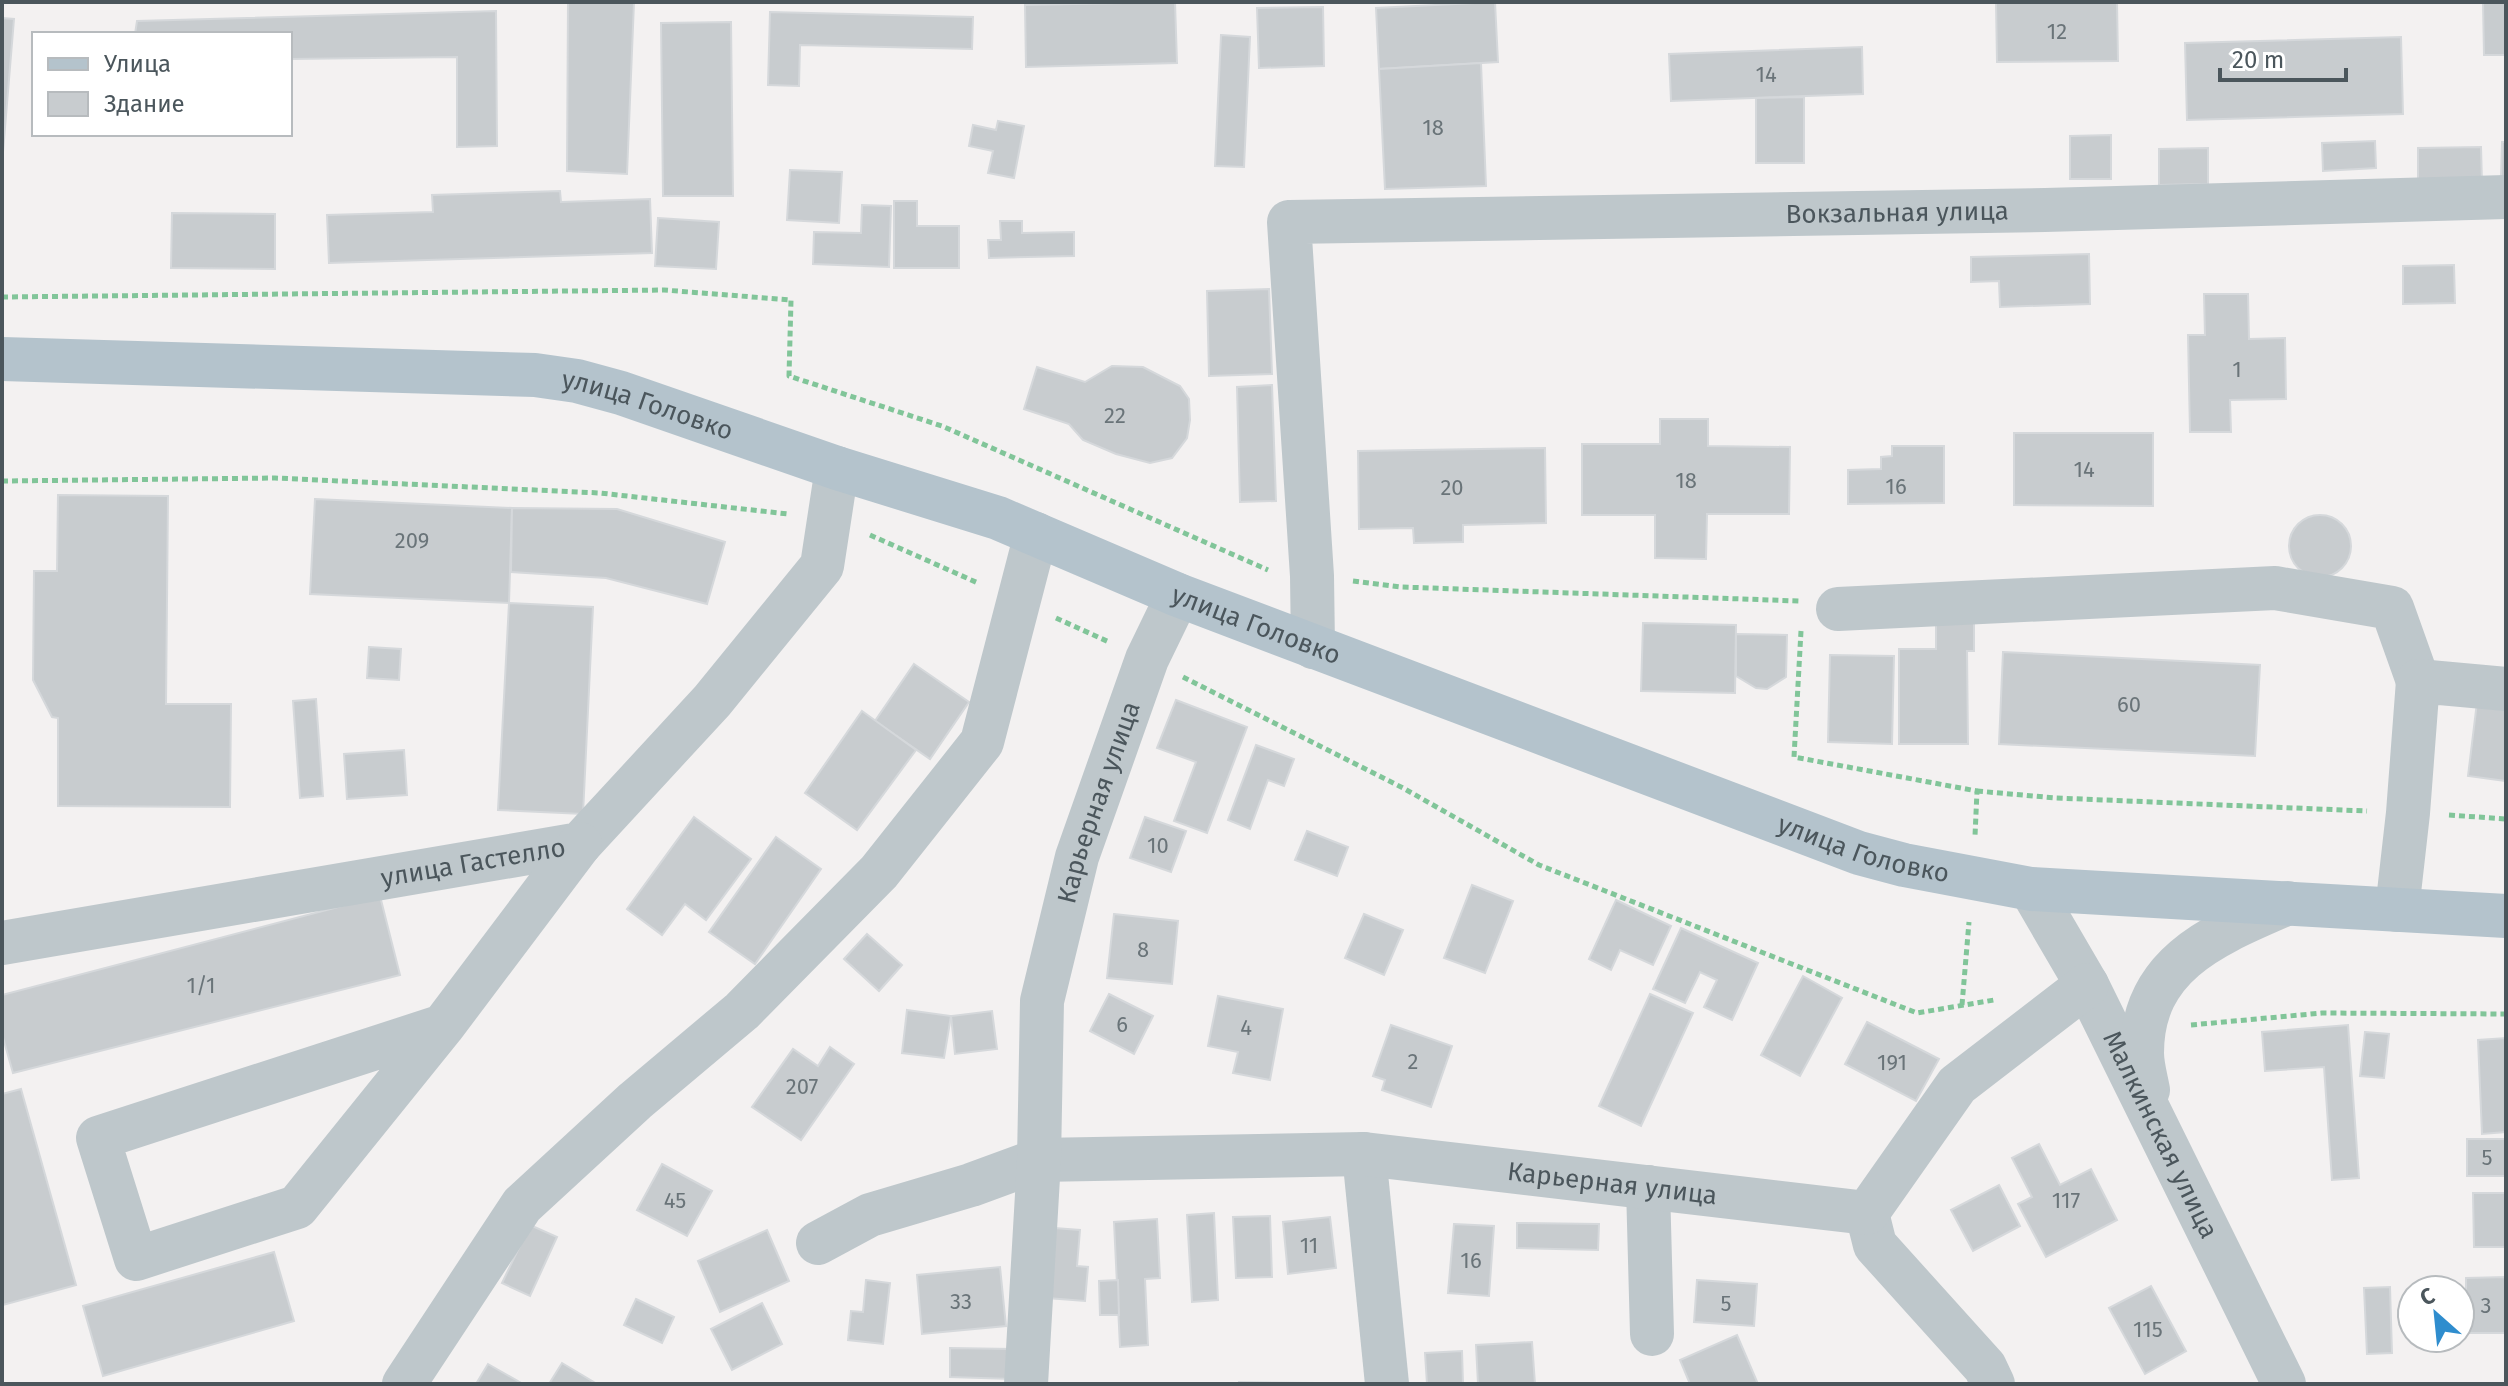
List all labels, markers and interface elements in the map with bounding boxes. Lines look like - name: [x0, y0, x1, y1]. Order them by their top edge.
- house number: 12: [2047, 18, 2067, 45]
- legend: [32, 32, 292, 136]
- scale bar: [2220, 32, 2346, 82]
- text: 20 m: [2232, 46, 2284, 74]
- text: Улица: [104, 50, 171, 78]
- house number: 14: [1755, 61, 1777, 88]
- text: Здание: [104, 90, 185, 118]
- house number: 18: [1422, 114, 1444, 141]
- street label: Вокзальная улица: [1785, 196, 2009, 230]
- house number: 1: [2232, 356, 2242, 383]
- street label: улица Головко: [560, 364, 737, 447]
- house number: 22: [1104, 402, 1126, 429]
- house number: 14: [2073, 456, 2095, 483]
- house number: 18: [1675, 467, 1697, 494]
- house number: 16: [1885, 473, 1907, 500]
- house number: 20: [1440, 474, 1464, 501]
- house number: 209: [395, 527, 429, 554]
- street label: улица Головко: [1167, 579, 1345, 671]
- house number: 60: [2117, 691, 2141, 718]
- street label: Карьерная улица: [1051, 697, 1147, 907]
- street label: улица Головко: [1773, 809, 1952, 889]
- street label: улица Гастелло: [379, 832, 568, 894]
- house number: 10: [1147, 832, 1169, 859]
- house number: 8: [1137, 936, 1149, 963]
- house number: 1/1: [186, 972, 216, 999]
- house number: 6: [1116, 1011, 1128, 1038]
- house number: 4: [1240, 1014, 1252, 1041]
- street label: Малкинская улица: [2096, 1026, 2225, 1244]
- house number: 2: [1408, 1048, 1418, 1075]
- house number: 191: [1877, 1049, 1907, 1076]
- house number: 207: [786, 1073, 818, 1100]
- house number: 5: [2481, 1144, 2493, 1171]
- street label: Карьерная улица: [1506, 1156, 1719, 1211]
- house number: 45: [664, 1187, 686, 1214]
- house number: 117: [2052, 1187, 2080, 1214]
- house number: 11: [1300, 1232, 1318, 1259]
- house number: 16: [1460, 1247, 1482, 1274]
- north arrow: [2396, 1274, 2476, 1354]
- text: С: [2415, 1282, 2439, 1312]
- house number: 33: [950, 1288, 972, 1315]
- house number: 5: [1720, 1290, 1732, 1317]
- house number: 3: [2481, 1292, 2491, 1319]
- house number: 115: [2133, 1316, 2163, 1343]

